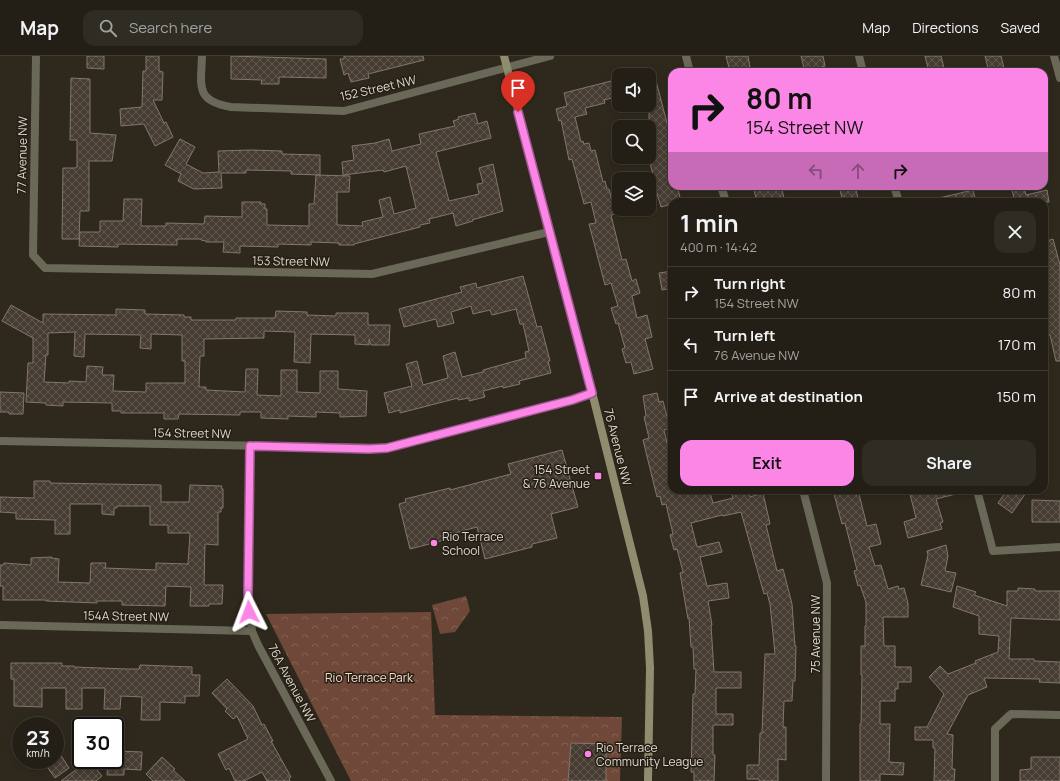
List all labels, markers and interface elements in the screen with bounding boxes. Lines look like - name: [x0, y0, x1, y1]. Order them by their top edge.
- search box: [83, 10, 363, 46]
- text: Map: [20, 15, 59, 41]
- icon: search: [97, 17, 119, 39]
- text: Search here: [129, 17, 212, 38]
- text: Map: [862, 18, 890, 37]
- text: Directions: [912, 18, 979, 37]
- text: Saved: [1001, 18, 1040, 37]
- map controls: [612, 68, 656, 216]
- button: sound: [612, 68, 656, 112]
- street label: 152 Street NW: [338, 71, 418, 105]
- pin: [501, 71, 535, 112]
- icon: arrive: [507, 77, 529, 99]
- text: 80 m: [746, 79, 812, 117]
- icon: right: [680, 84, 732, 136]
- street label: 77 Avenue NW: [13, 115, 31, 194]
- text: 154 Street NW: [746, 115, 863, 139]
- button: search: [612, 120, 656, 164]
- icon: left: [805, 160, 827, 182]
- icon: ahead: [847, 160, 869, 182]
- icon: right: [889, 160, 911, 182]
- button: layers: [612, 172, 656, 216]
- text: 1 min: [680, 206, 739, 239]
- button: close: [994, 211, 1036, 253]
- text: 400 m · 14:42: [680, 238, 757, 256]
- street label: 153 Street NW: [252, 252, 331, 270]
- text: Turn right: [714, 273, 785, 294]
- icon: right: [680, 282, 702, 304]
- text: 80 m: [1002, 282, 1036, 303]
- text: 154 Street NW: [714, 294, 799, 312]
- text: Turn left: [714, 325, 776, 346]
- icon: left: [680, 334, 702, 356]
- text: 170 m: [998, 334, 1036, 355]
- text: 76 Avenue NW: [714, 346, 799, 364]
- icon: arrive: [680, 386, 702, 408]
- text: Arrive at destination: [714, 386, 863, 407]
- text: 150 m: [997, 386, 1036, 407]
- street label: 76 Avenue NW: [600, 407, 636, 488]
- street label: 154 Street NW: [153, 424, 232, 442]
- button: Exit: [680, 440, 854, 486]
- button: Share: [862, 440, 1036, 486]
- place label: 154 Street & 76 Avenue: [523, 461, 590, 492]
- marker: 154 Street & 76 Avenue: [593, 471, 603, 481]
- place label: Rio Terrace School: [442, 528, 504, 559]
- marker: Rio Terrace School: [429, 538, 439, 548]
- position arrow: [228, 591, 270, 633]
- street label: 75 Avenue NW: [807, 594, 824, 673]
- street label: 154A Street NW: [83, 607, 170, 625]
- street label: 76A Avenue NW: [264, 641, 320, 726]
- park label: Rio Terrace Park: [325, 669, 414, 686]
- speed limit sign: 30: [72, 717, 124, 769]
- text: 23: [26, 724, 50, 751]
- place label: Rio Terrace Community League: [596, 739, 703, 770]
- text: km/h: [26, 746, 50, 760]
- marker: Rio Terrace Community League: [583, 749, 593, 759]

